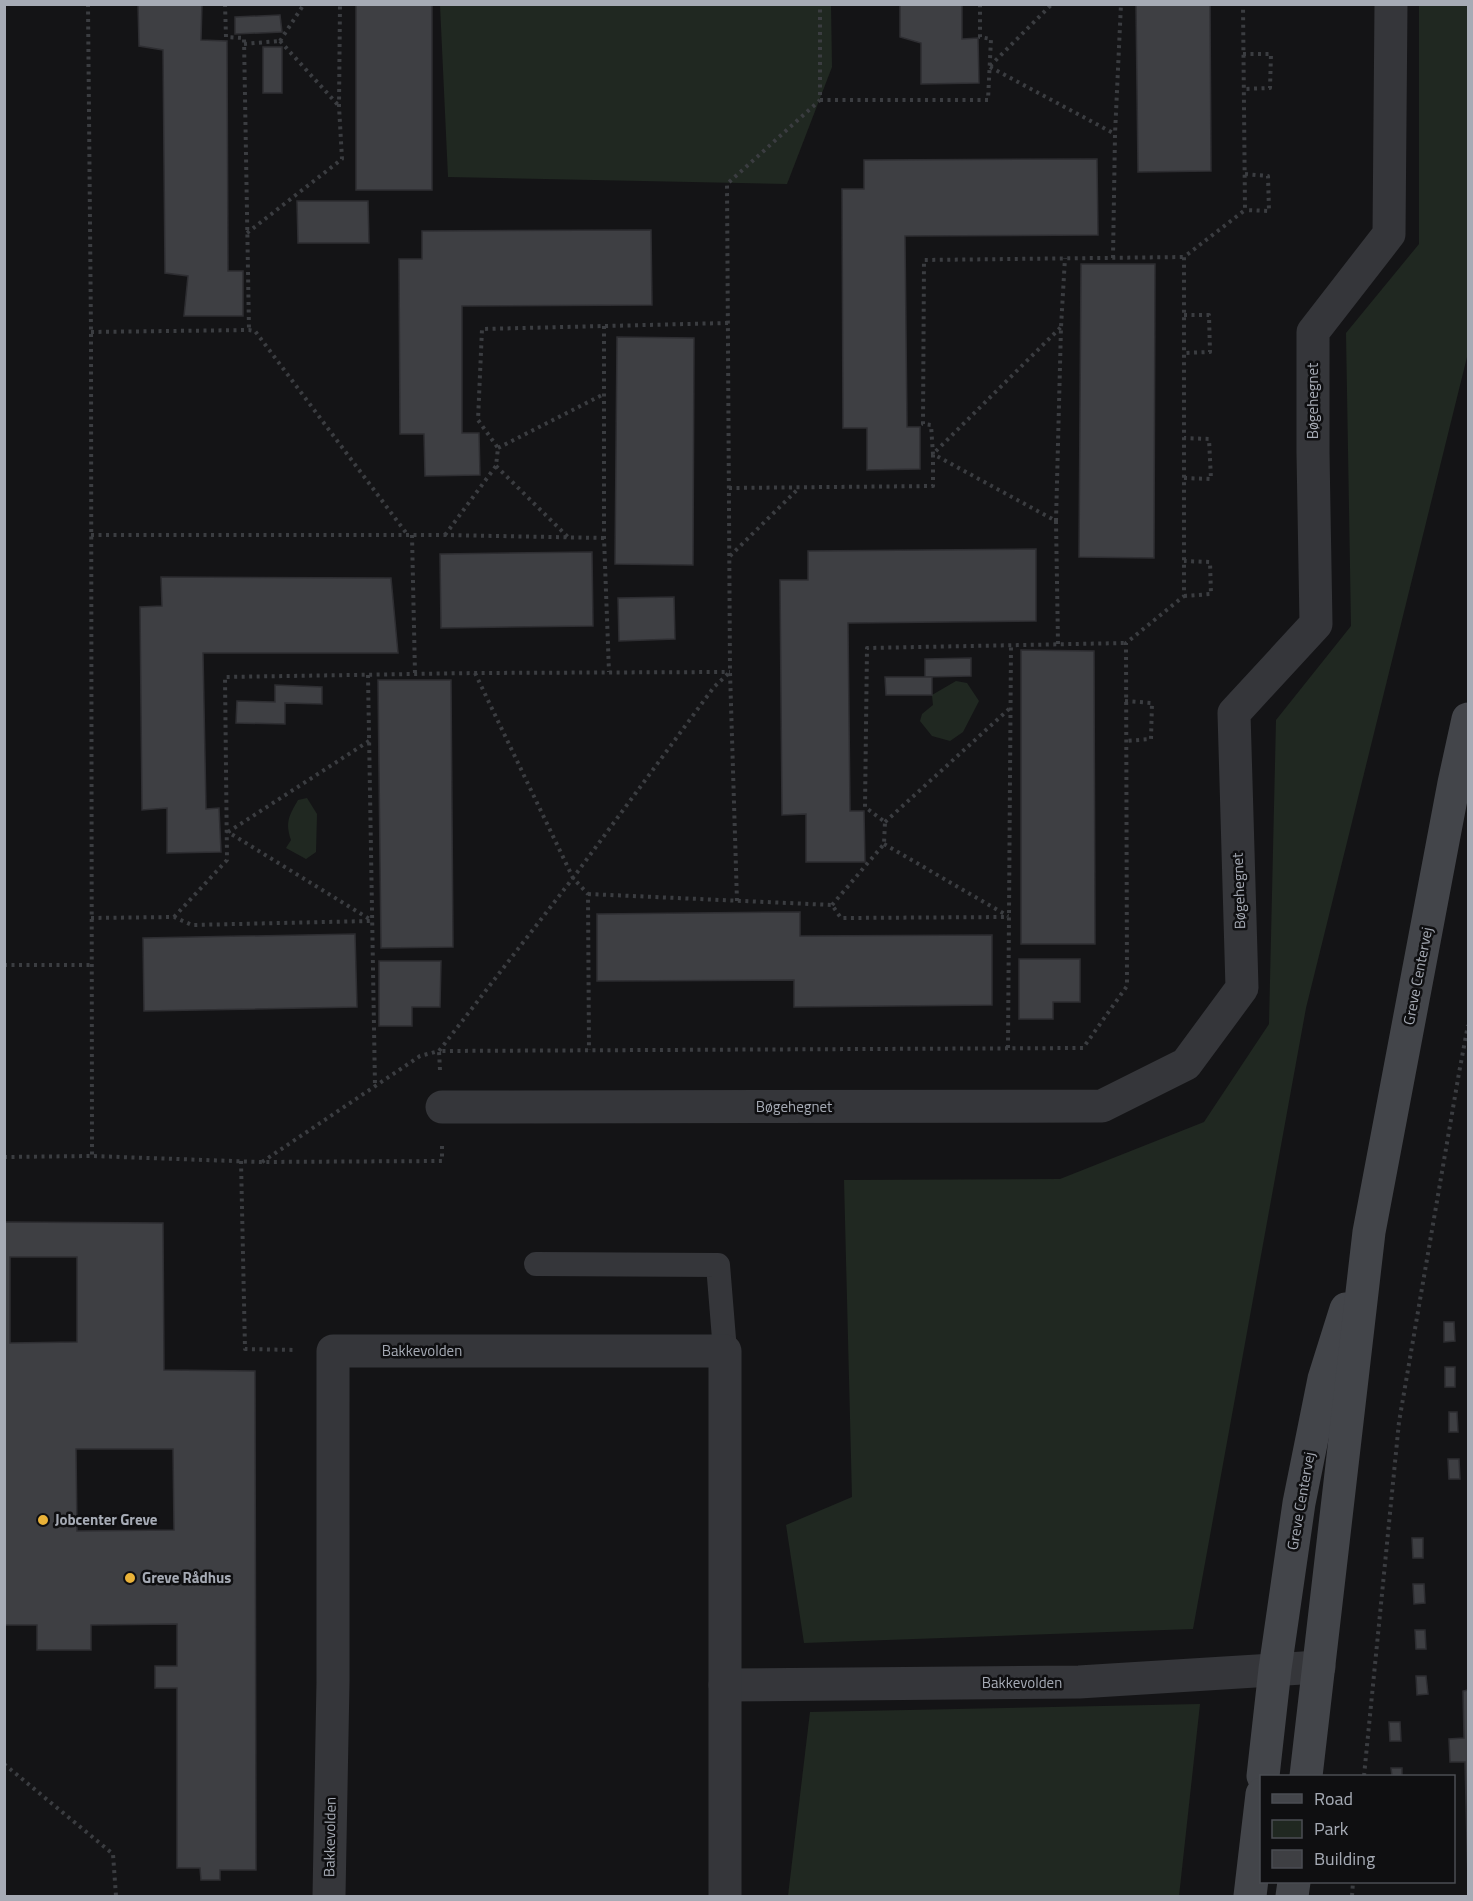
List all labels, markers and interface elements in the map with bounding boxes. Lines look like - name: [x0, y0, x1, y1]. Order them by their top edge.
- street label: Bøgehegnet: [1301, 362, 1324, 439]
- street label: Bøgehegnet: [1226, 852, 1251, 930]
- street label: Greve Centervej: [1397, 925, 1438, 1027]
- street label: Bøgehegnet: [756, 1095, 833, 1118]
- street label: Bakkevolden: [382, 1339, 462, 1362]
- street label: Greve Centervej: [1281, 1450, 1320, 1552]
- place label: Jobcenter Greve: [55, 1508, 158, 1531]
- marker: Jobcenter Greve: [36, 1513, 50, 1527]
- place label: Greve Rådhus: [142, 1566, 231, 1589]
- marker: Greve Rådhus: [123, 1571, 137, 1585]
- street label: Bakkevolden: [982, 1671, 1062, 1694]
- legend: [1260, 1775, 1455, 1883]
- text: Road: [1314, 1785, 1353, 1812]
- street label: Bakkevolden: [317, 1797, 342, 1877]
- text: Park: [1314, 1815, 1349, 1842]
- text: Building: [1314, 1845, 1375, 1872]

